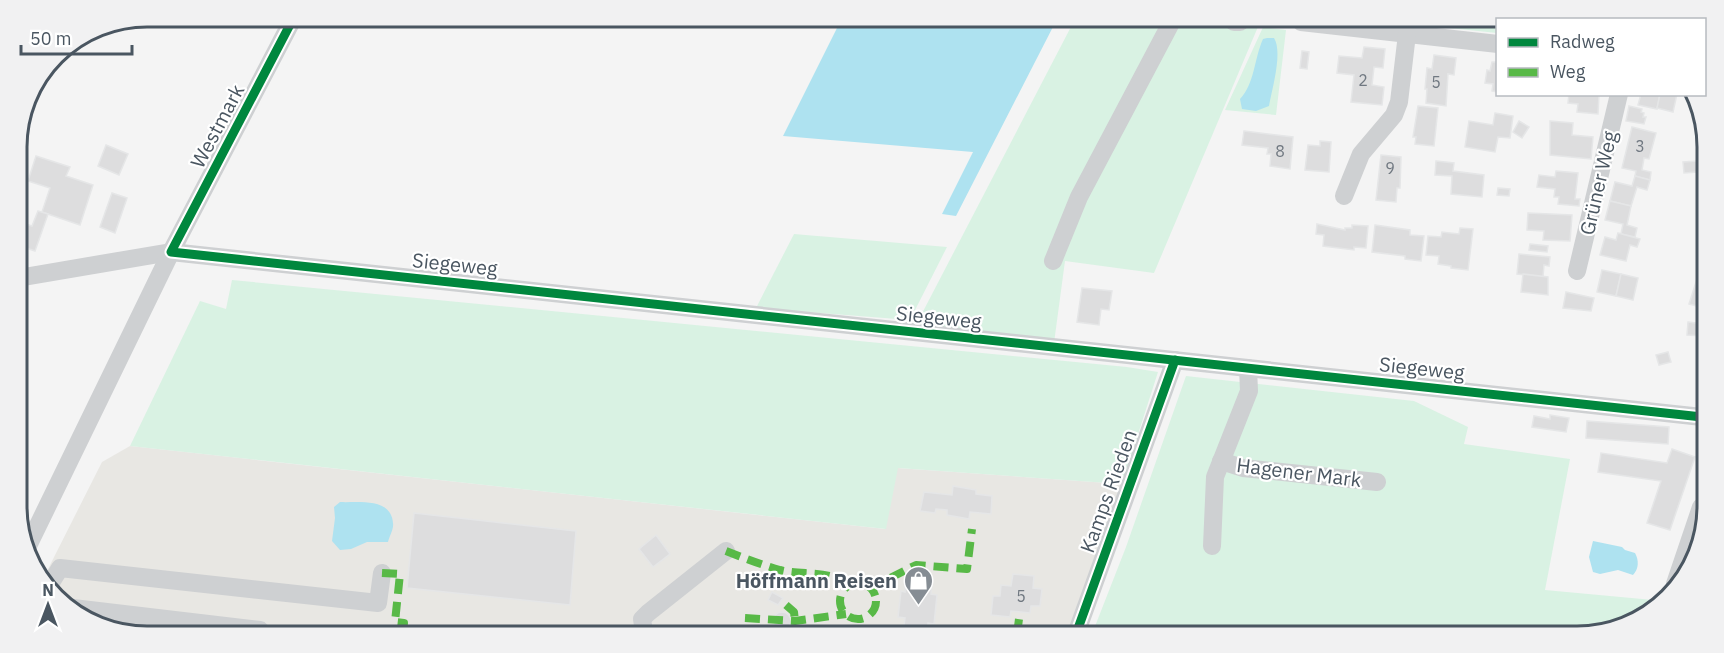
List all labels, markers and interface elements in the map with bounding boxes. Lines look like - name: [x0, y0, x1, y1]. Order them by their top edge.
- scale bar: [21, 18, 132, 56]
- legend: [1496, 18, 1706, 96]
- text: 50 m: [30, 27, 72, 50]
- text: Radweg: [1550, 30, 1615, 53]
- text: Weg: [1550, 60, 1586, 83]
- house number: 2: [1358, 70, 1368, 90]
- house number: 5: [1431, 72, 1441, 92]
- street label: Westmark: [184, 79, 251, 173]
- street label: Grüner Weg: [1573, 128, 1623, 238]
- house number: 3: [1635, 136, 1645, 156]
- house number: 8: [1275, 141, 1285, 161]
- house number: 9: [1385, 158, 1395, 178]
- street label: Siegeweg: [411, 246, 499, 282]
- street label: Siegeweg: [895, 299, 983, 335]
- street label: Siegeweg: [1378, 350, 1466, 386]
- street label: Kamps Rieden: [1073, 426, 1143, 556]
- street label: Hagener Mark: [1235, 451, 1363, 493]
- shop icon: Höffmann Reisen: [902, 564, 934, 606]
- place label: Höffmann Reisen: [736, 567, 897, 594]
- north arrow: [18, 575, 78, 635]
- text: N: [42, 580, 54, 600]
- house number: 5: [1016, 586, 1026, 606]

